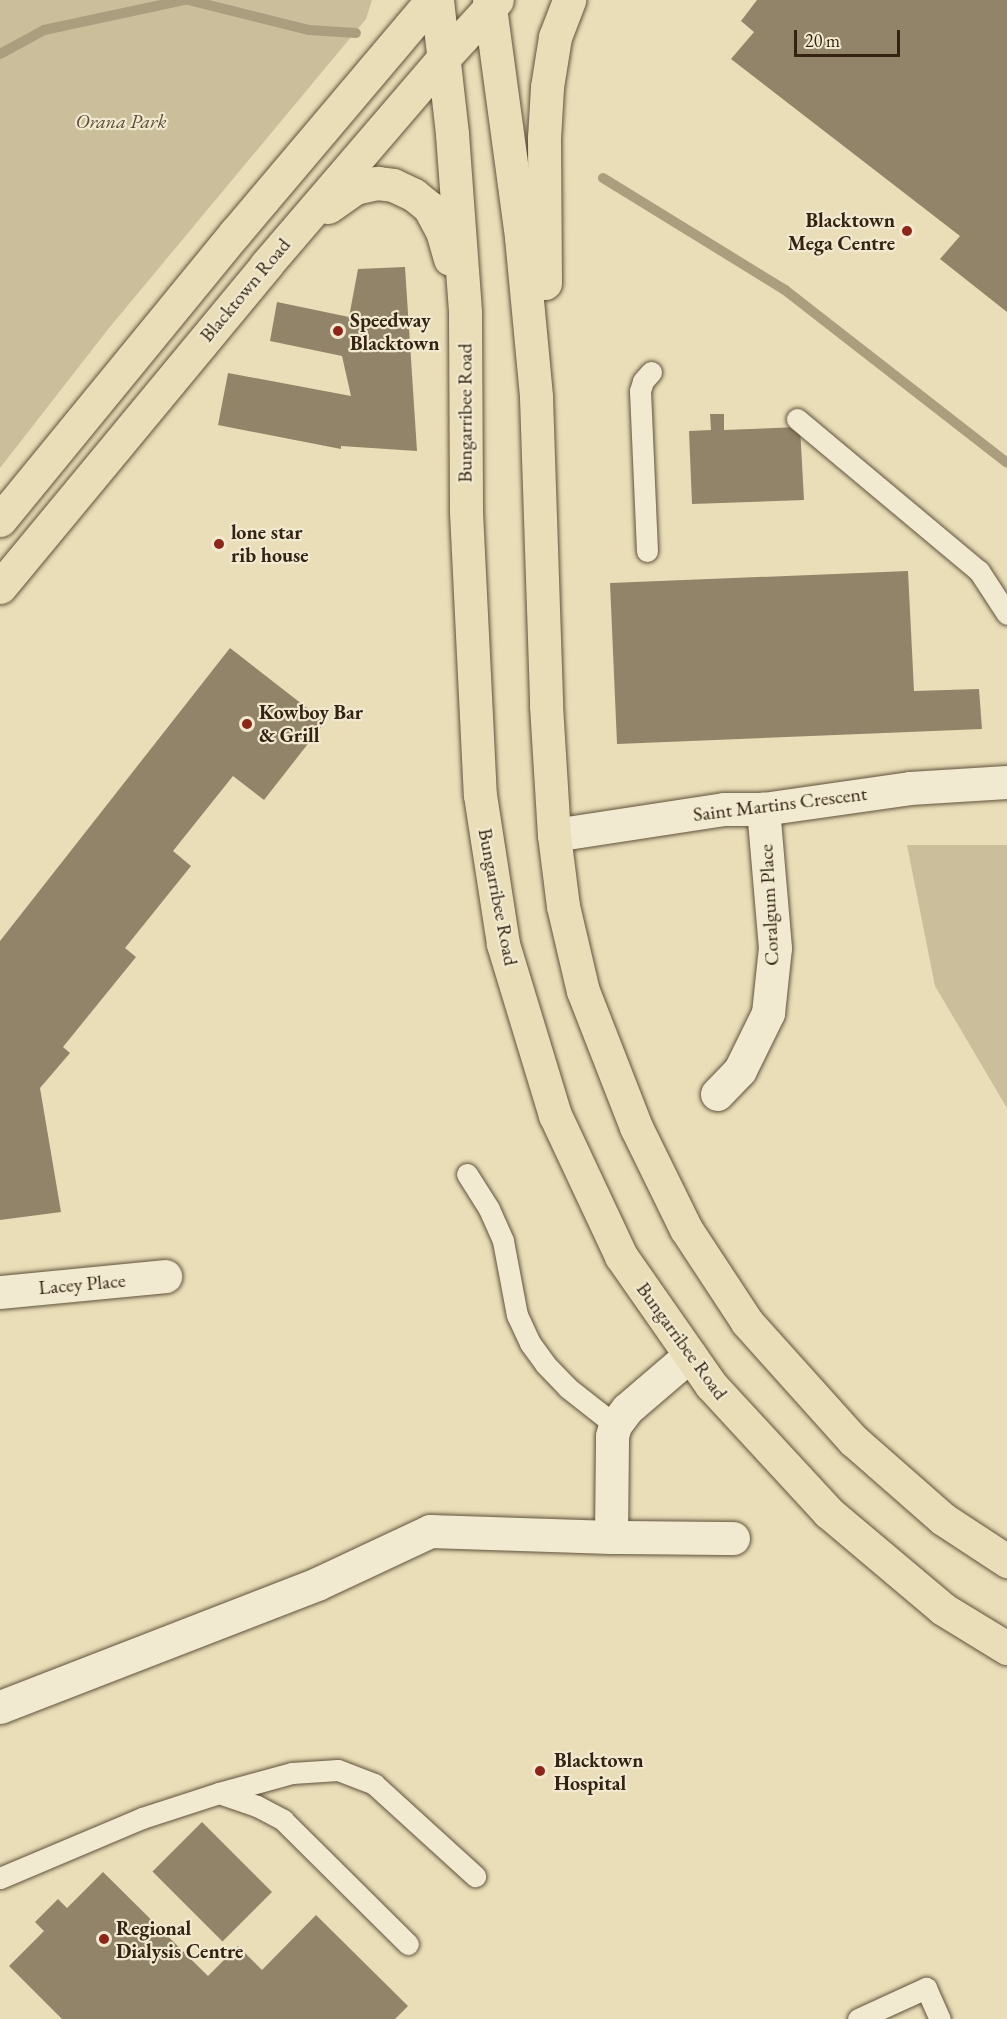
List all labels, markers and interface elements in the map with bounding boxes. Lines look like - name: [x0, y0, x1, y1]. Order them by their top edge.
- scale bar: [797, 18, 904, 56]
- text: 20 m: [805, 29, 840, 52]
- park label: Orana Park: [76, 109, 166, 133]
- place label: Blacktown Mega Centre: [788, 208, 895, 255]
- marker: Blacktown Mega Centre: [900, 224, 914, 238]
- street label: Blacktown Road: [195, 233, 295, 347]
- place label: Speedway Blacktown: [350, 308, 440, 355]
- marker: Speedway Blacktown: [331, 324, 345, 338]
- street label: Bungarribee Road: [453, 343, 477, 483]
- place label: lone star rib house: [231, 520, 309, 567]
- marker: lone star rib house: [212, 537, 226, 551]
- place label: Kowboy Bar & Grill: [259, 700, 363, 747]
- marker: Kowboy Bar & Grill: [240, 717, 254, 731]
- street label: Saint Martins Crescent: [692, 781, 868, 827]
- street label: Bungarribee Road: [473, 826, 523, 968]
- street label: Coralgum Place: [754, 844, 784, 966]
- street label: Lacey Place: [37, 1268, 127, 1300]
- street label: Bungarribee Road: [631, 1278, 733, 1404]
- place label: Blacktown Hospital: [554, 1748, 644, 1795]
- marker: Blacktown Hospital: [531, 1762, 549, 1780]
- place label: Regional Dialysis Centre: [116, 1916, 243, 1963]
- marker: Regional Dialysis Centre: [97, 1932, 111, 1946]

